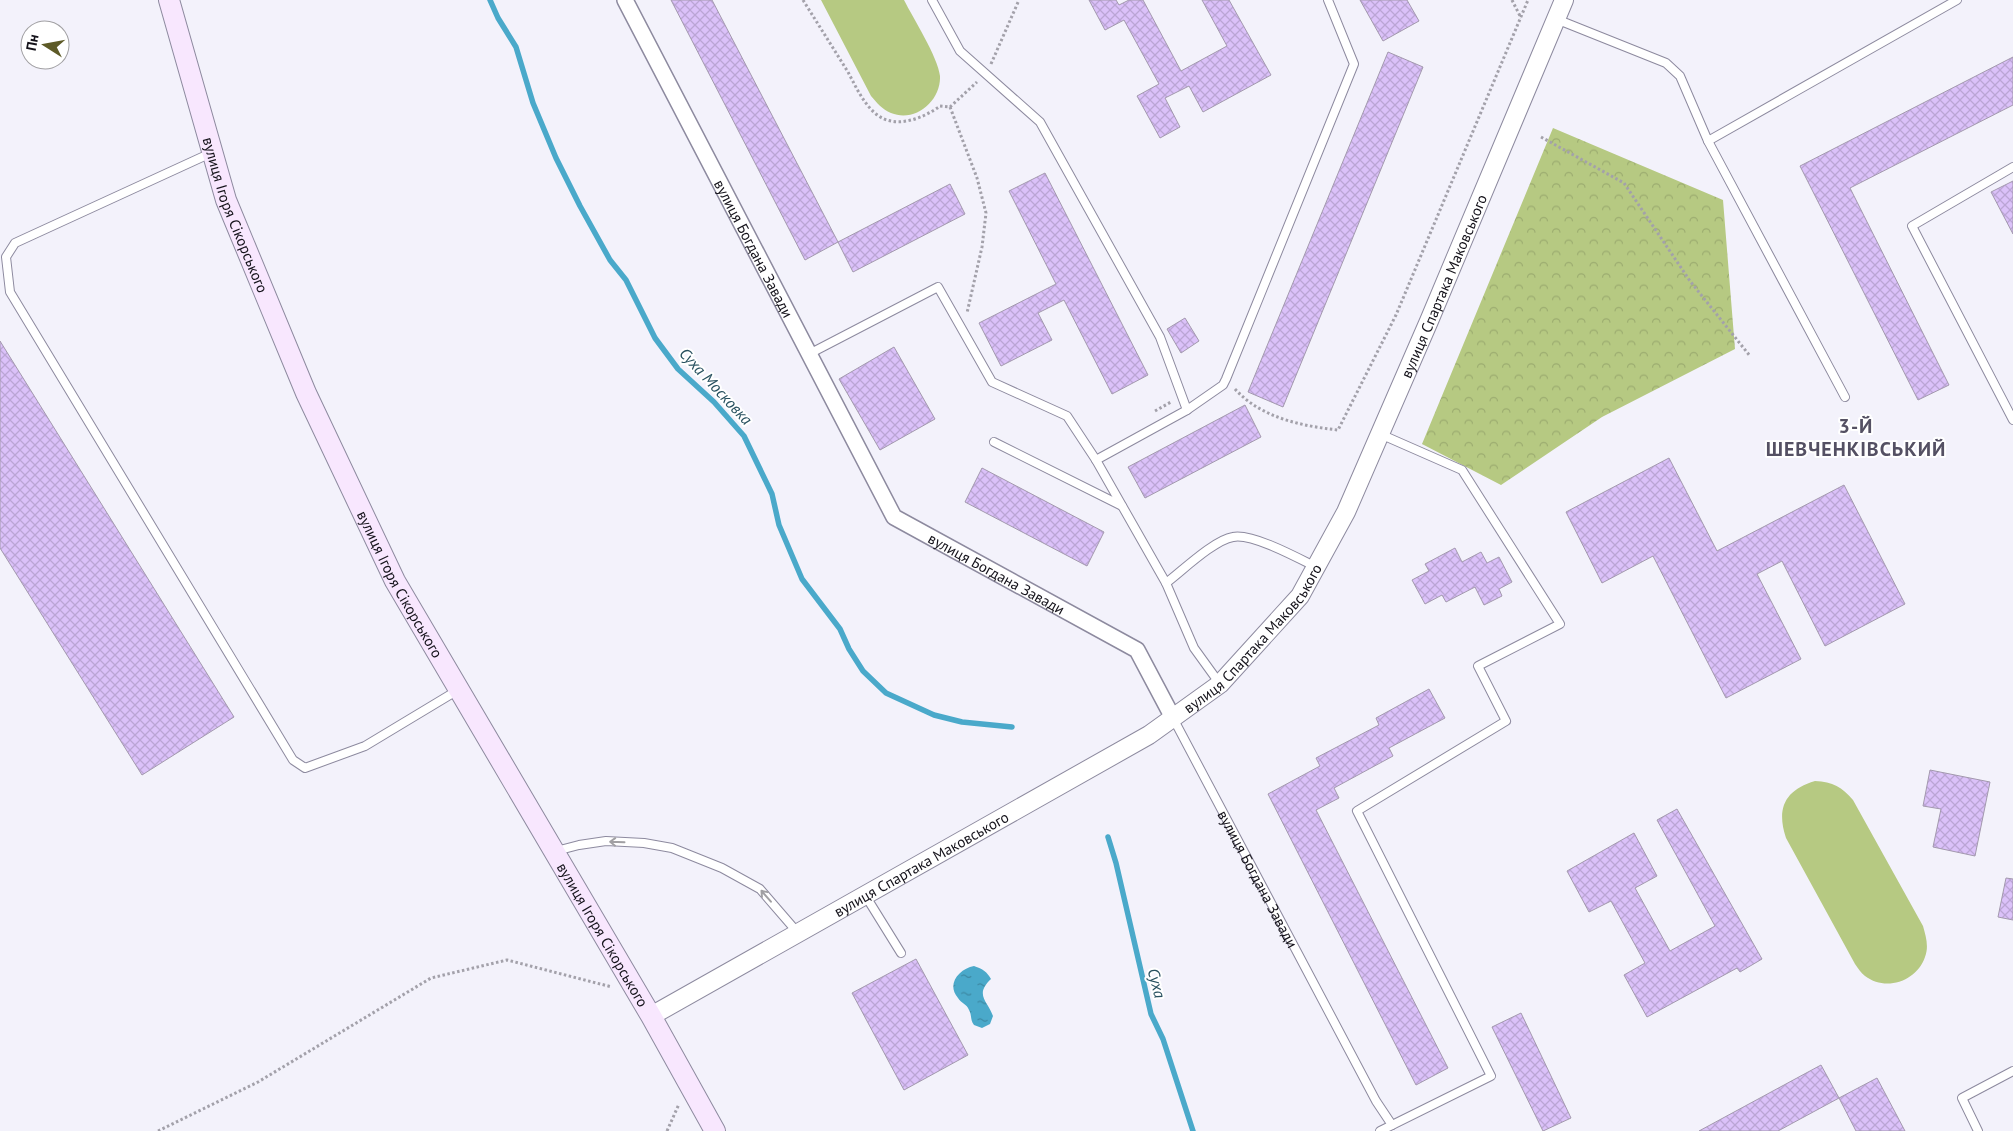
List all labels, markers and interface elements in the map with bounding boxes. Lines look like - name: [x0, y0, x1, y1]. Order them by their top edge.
- north arrow: [20, 20, 70, 70]
- text: Пн: [22, 33, 43, 52]
- street label: вулиця Ігоря Сікорського: [199, 135, 273, 295]
- street label: вулиця Богдана Завади: [711, 176, 798, 321]
- street label: вулиця Спартака Маковського: [1396, 191, 1491, 381]
- water label: Суха Московка: [675, 343, 757, 429]
- district label: 3-Й ШЕВЧЕНКІВСЬКИЙ: [1766, 413, 1946, 462]
- street label: вулиця Ігоря Сікорського: [353, 507, 447, 661]
- street label: вулиця Богдана Завади: [925, 528, 1068, 618]
- street label: вулиця Спартака Маковського: [1180, 560, 1325, 717]
- street label: вулиця Спартака Маковського: [830, 807, 1012, 920]
- street label: вулиця Богдана Завади: [1214, 807, 1302, 951]
- one-way arrow: [609, 837, 625, 846]
- street label: вулиця Ігоря Сікорського: [553, 859, 653, 1010]
- one-way arrow: [760, 890, 772, 903]
- water label: Суха: [1144, 966, 1170, 1000]

